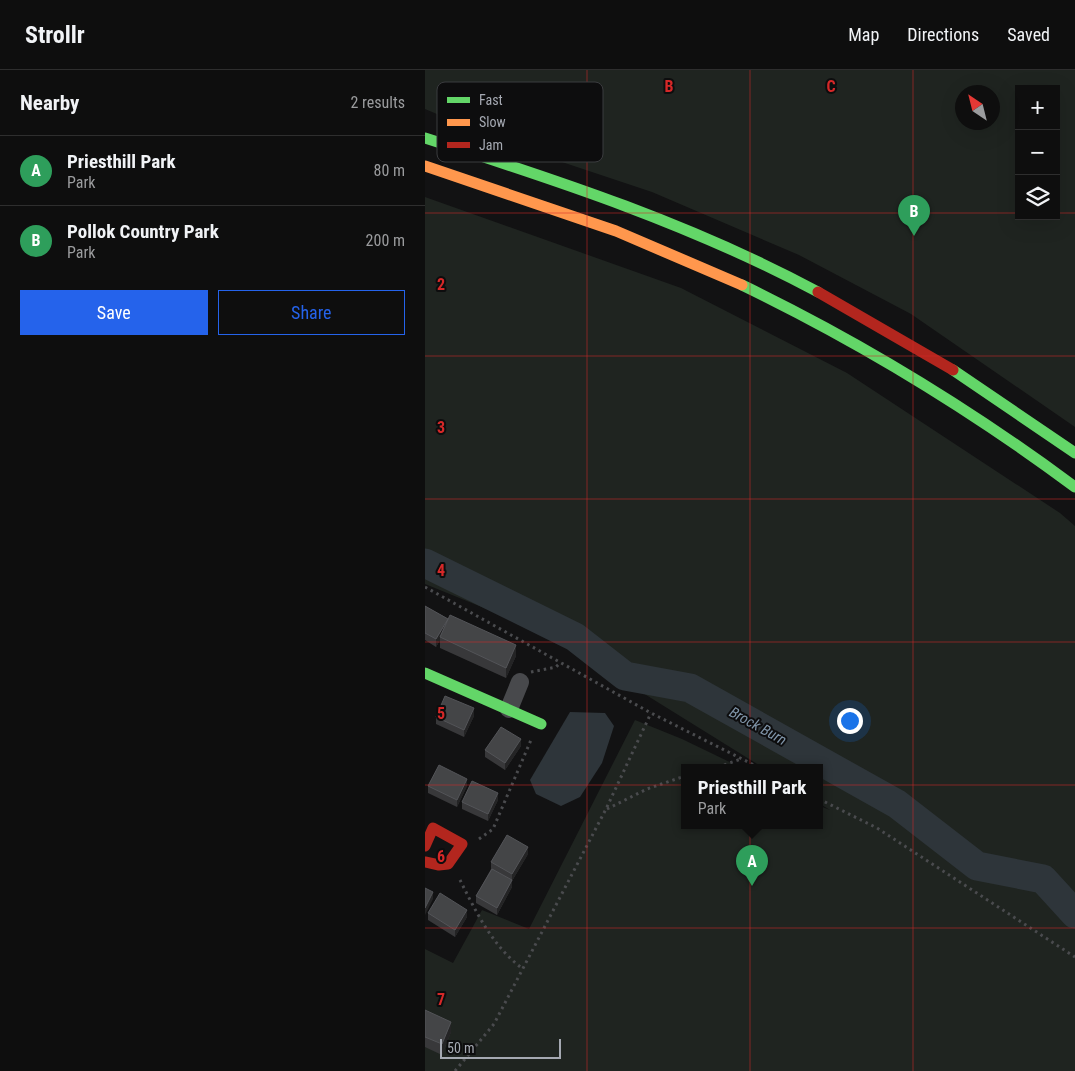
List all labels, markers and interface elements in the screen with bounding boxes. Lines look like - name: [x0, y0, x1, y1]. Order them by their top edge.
- text: Strollr: [25, 21, 85, 49]
- text: Map: [848, 24, 879, 45]
- text: Directions: [907, 24, 979, 45]
- text: Saved: [1007, 24, 1050, 45]
- text: B: [665, 77, 674, 96]
- text: C: [826, 77, 836, 96]
- legend: [437, 82, 603, 162]
- north arrow: [955, 85, 1000, 130]
- map controls: [1015, 85, 1060, 220]
- button: +: [1015, 85, 1060, 130]
- text: Nearby: [20, 91, 79, 115]
- text: Fast: [479, 92, 503, 108]
- text: 2 results: [350, 93, 405, 112]
- text: Slow: [479, 114, 506, 130]
- button: −: [1015, 130, 1060, 175]
- text: Jam: [479, 137, 503, 153]
- text: Priesthill Park: [67, 150, 176, 173]
- text: A: [31, 161, 41, 180]
- text: 80 m: [373, 161, 405, 180]
- text: Park: [67, 173, 96, 192]
- button: layers: [1015, 175, 1060, 220]
- pin: B: [898, 195, 930, 236]
- text: Pollok Country Park: [67, 220, 219, 243]
- text: B: [32, 231, 40, 250]
- text: 200 m: [366, 231, 405, 250]
- text: Park: [67, 243, 96, 262]
- text: 2: [437, 275, 445, 294]
- button: Save: [20, 290, 208, 335]
- button: Share: [218, 290, 405, 335]
- text: 3: [437, 418, 445, 437]
- text: 4: [437, 561, 445, 580]
- water label: Brock Burn: [726, 703, 790, 749]
- text: 5: [437, 704, 445, 723]
- your location: [837, 708, 863, 734]
- popup: [681, 764, 823, 829]
- text: Priesthill Park: [698, 776, 806, 799]
- text: Park: [698, 799, 726, 818]
- pin: A: [736, 845, 768, 886]
- text: 6: [437, 847, 445, 866]
- text: 7: [437, 990, 445, 1009]
- scale bar: [440, 1036, 561, 1059]
- text: 50 m: [447, 1040, 475, 1056]

